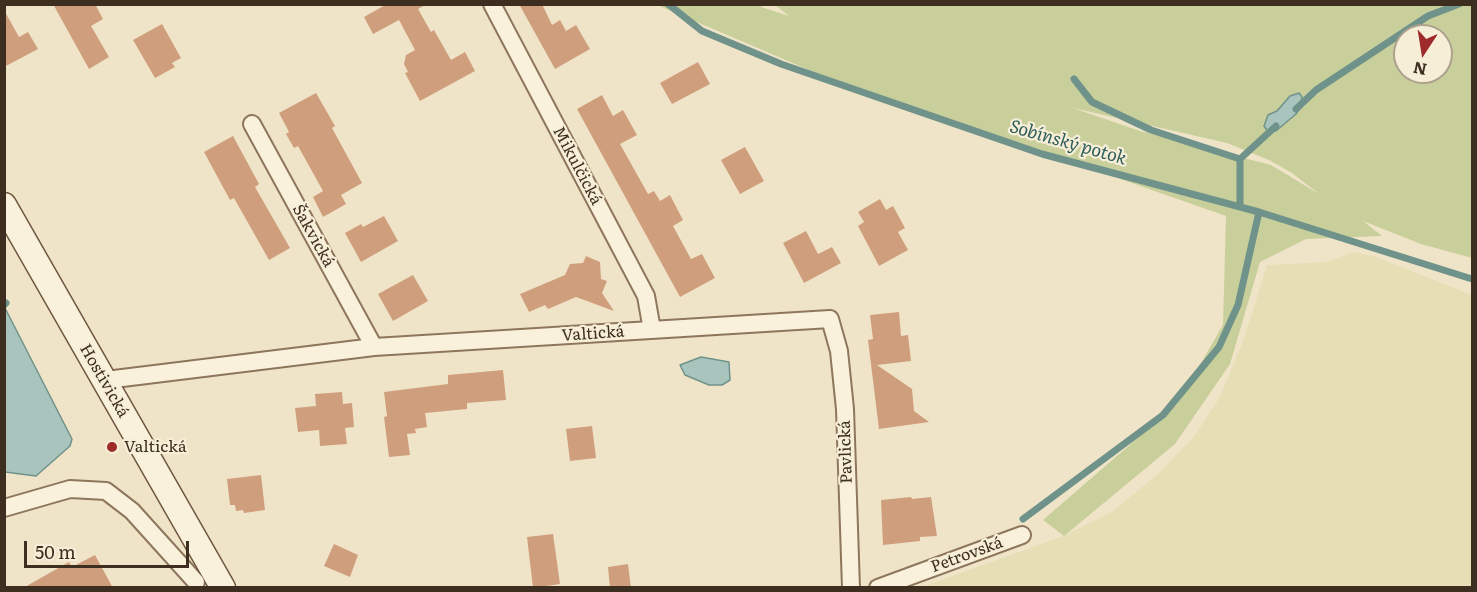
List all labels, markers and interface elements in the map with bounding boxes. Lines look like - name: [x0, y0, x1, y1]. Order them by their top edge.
- north arrow: [1393, 24, 1453, 84]
- text: N: [1411, 57, 1429, 83]
- water label: Sobínský potok: [1007, 116, 1129, 170]
- street label: Mikulčická: [548, 124, 606, 208]
- street label: Šakvická: [288, 201, 338, 271]
- street label: Valtická: [561, 322, 625, 346]
- street label: Hostivická: [75, 341, 133, 421]
- street label: Pavlická: [835, 420, 857, 484]
- place label: Valtická: [124, 437, 187, 457]
- marker: Valtická: [105, 440, 119, 454]
- scale bar: [27, 529, 192, 567]
- street label: Petrovská: [928, 533, 1006, 577]
- text: 50 m: [35, 538, 76, 565]

